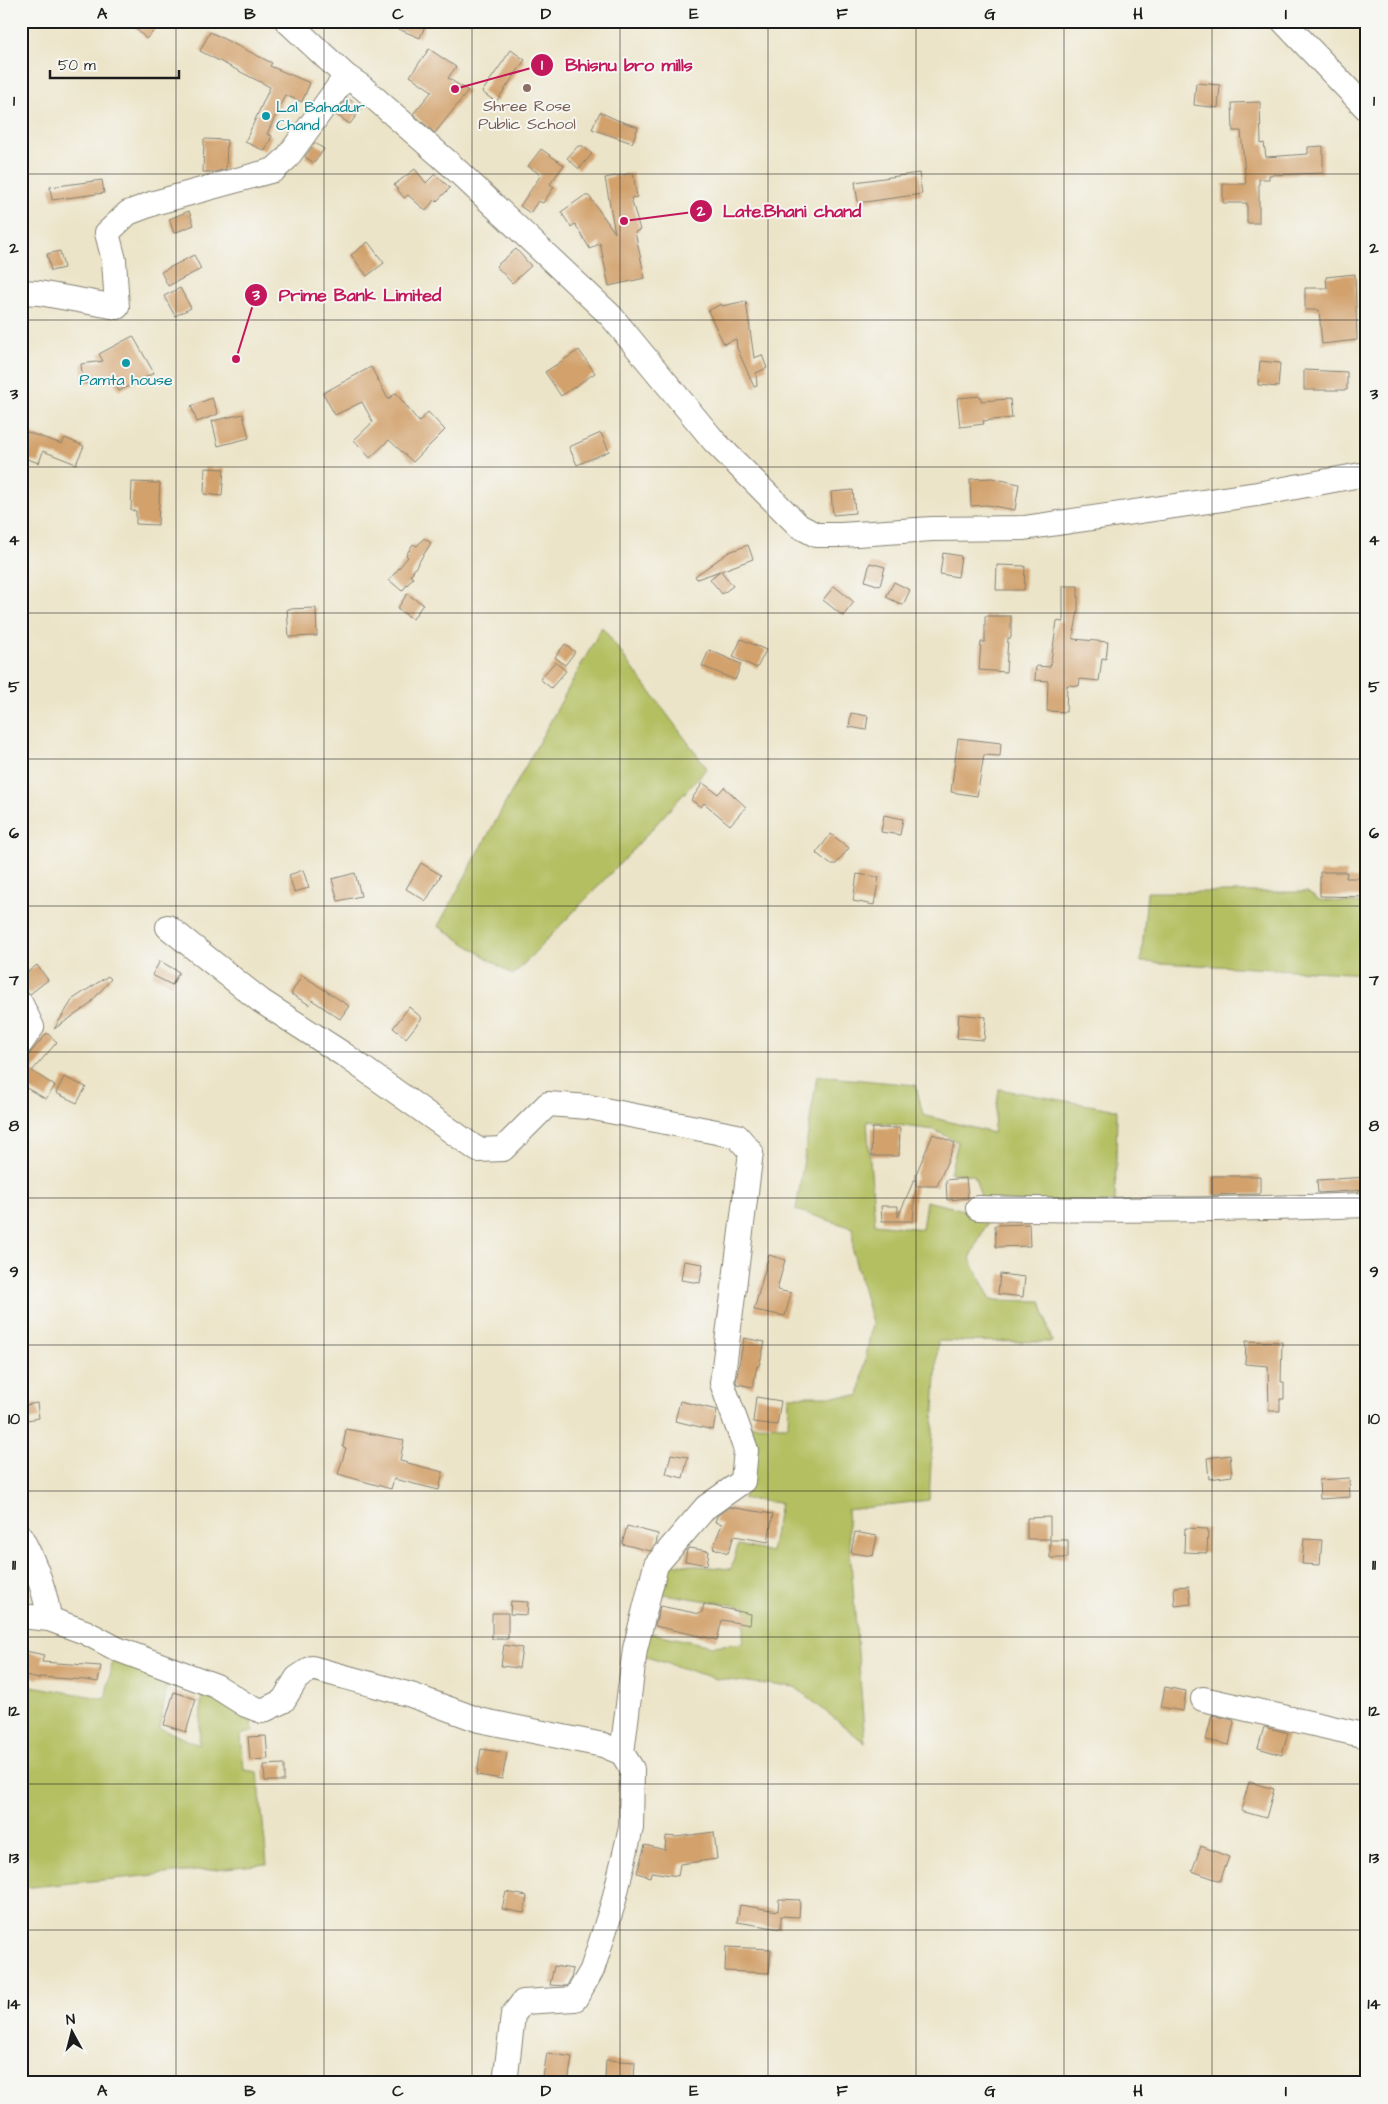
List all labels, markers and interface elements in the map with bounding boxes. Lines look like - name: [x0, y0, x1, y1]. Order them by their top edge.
- text: A: [97, 3, 108, 25]
- text: B: [244, 3, 256, 25]
- text: C: [392, 3, 404, 25]
- text: D: [541, 3, 552, 25]
- text: E: [689, 3, 699, 25]
- text: F: [836, 3, 848, 25]
- text: G: [984, 3, 996, 25]
- text: H: [1133, 3, 1143, 25]
- text: I: [1285, 3, 1287, 25]
- scale bar: [50, 48, 179, 80]
- callout: Bhisnu bro mills: [530, 48, 702, 81]
- text: Bhisnu bro mills: [565, 53, 693, 78]
- text: 50 m: [58, 55, 96, 76]
- text: 1: [541, 55, 543, 76]
- marker: Shree Rose Public School: [521, 82, 533, 94]
- text: 1: [13, 90, 16, 112]
- text: 1: [1373, 90, 1376, 112]
- place label: Shree Rose Public School: [478, 95, 576, 135]
- place label: Lal Bahadur Chand: [276, 96, 365, 136]
- marker: Lal Bahadur Chand: [260, 110, 272, 122]
- callout: Late.Bhani chand: [688, 194, 872, 227]
- text: Late.Bhani chand: [723, 199, 862, 224]
- text: 2: [696, 201, 706, 222]
- text: 2: [8, 237, 19, 259]
- text: 2: [1368, 237, 1379, 259]
- callout: Prime Bank Limited: [244, 278, 451, 311]
- text: Prime Bank Limited: [279, 283, 442, 308]
- text: 3: [251, 285, 260, 306]
- marker: Pamta house: [120, 357, 132, 369]
- place label: Pamta house: [79, 369, 173, 391]
- text: 3: [9, 383, 19, 405]
- text: 3: [1369, 383, 1379, 405]
- text: 4: [9, 529, 20, 551]
- text: 4: [1369, 529, 1380, 551]
- text: 5: [8, 676, 20, 698]
- text: 5: [1368, 676, 1380, 698]
- text: 6: [9, 822, 19, 844]
- text: 6: [1369, 822, 1379, 844]
- text: 7: [8, 969, 19, 991]
- text: 7: [1368, 969, 1379, 991]
- text: 8: [9, 1115, 20, 1137]
- text: 8: [1369, 1115, 1380, 1137]
- text: 9: [9, 1261, 19, 1283]
- text: 9: [1369, 1261, 1379, 1283]
- text: 10: [8, 1408, 20, 1430]
- text: 10: [1368, 1408, 1380, 1430]
- text: 11: [12, 1554, 17, 1576]
- text: 11: [1372, 1554, 1377, 1576]
- text: 12: [8, 1700, 20, 1722]
- text: 12: [1368, 1700, 1380, 1722]
- text: 13: [9, 1847, 20, 1869]
- text: 13: [1369, 1847, 1380, 1869]
- text: 14: [8, 1993, 21, 2015]
- text: 14: [1368, 1993, 1381, 2015]
- north arrow: [48, 2006, 98, 2056]
- text: N: [65, 2010, 76, 2031]
- text: A: [97, 2080, 108, 2102]
- text: B: [244, 2080, 256, 2102]
- text: C: [392, 2080, 404, 2102]
- text: D: [541, 2080, 552, 2102]
- text: E: [689, 2080, 699, 2102]
- text: F: [836, 2080, 848, 2102]
- text: G: [984, 2080, 996, 2102]
- text: H: [1133, 2080, 1143, 2102]
- text: I: [1285, 2080, 1287, 2102]

